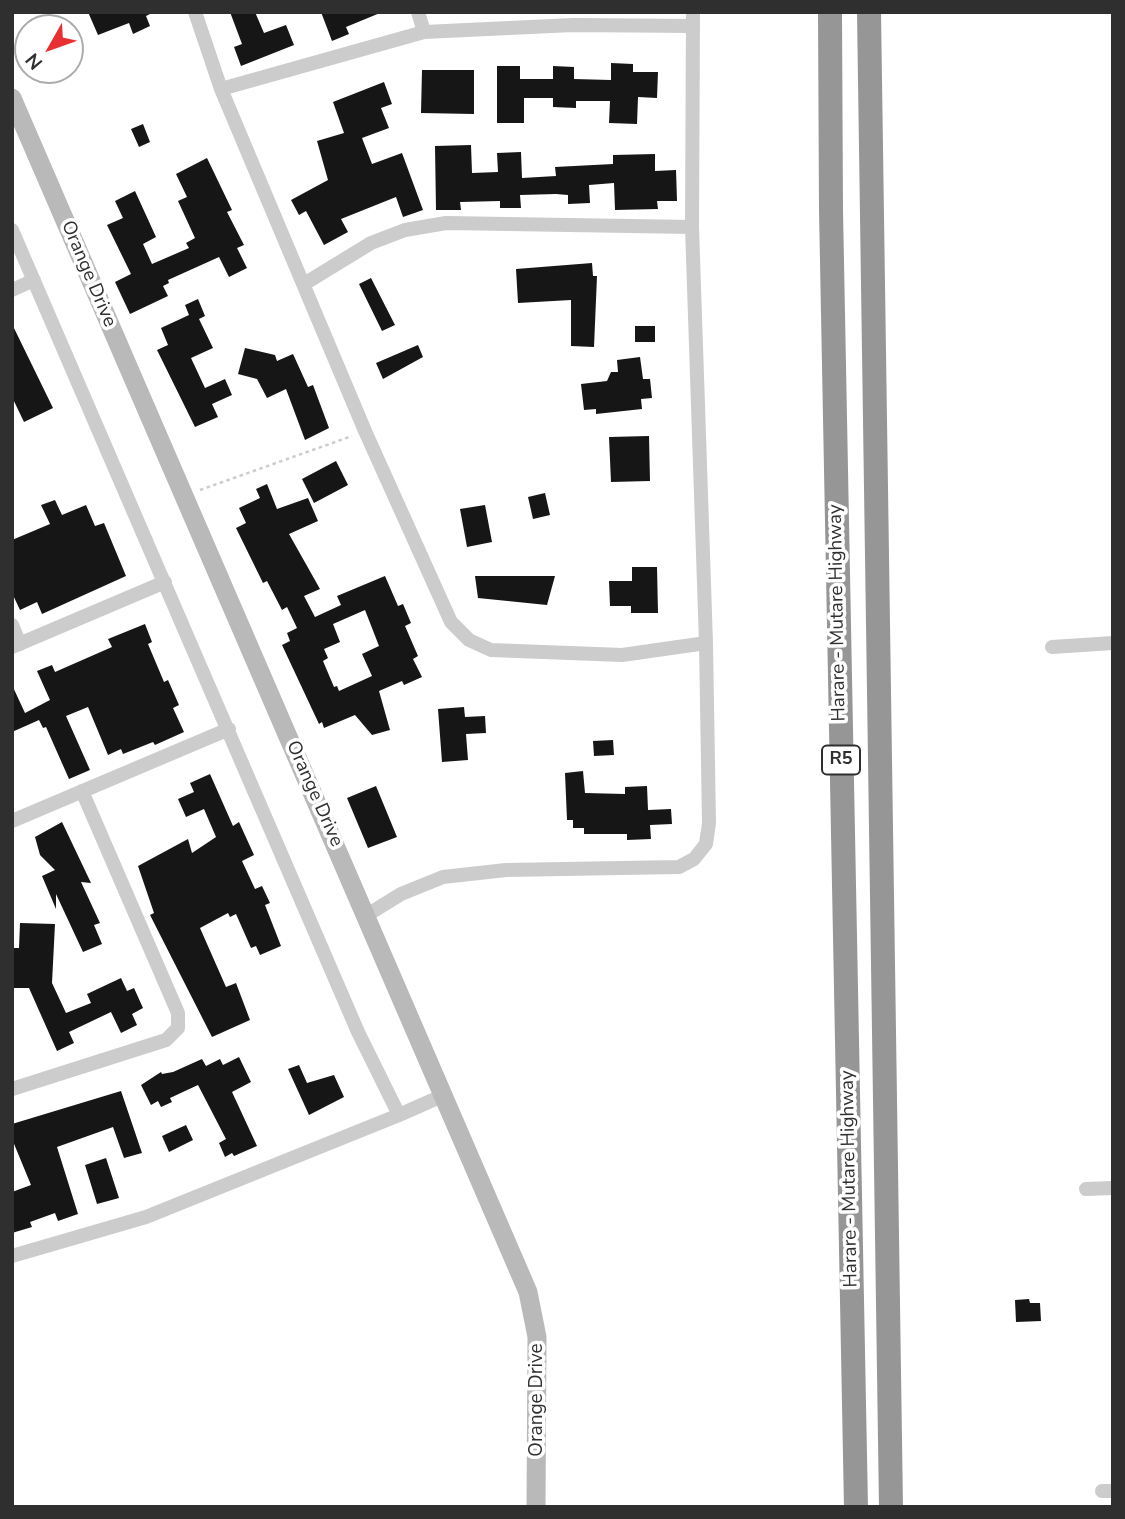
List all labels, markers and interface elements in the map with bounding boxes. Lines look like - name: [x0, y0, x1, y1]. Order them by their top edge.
- north arrow: [14, 14, 84, 84]
- text: N: [20, 47, 49, 75]
- street label: Orange Drive: [55, 217, 121, 331]
- street label: Harare - Mutare Highway: [825, 504, 851, 722]
- street label: Orange Drive: [281, 738, 347, 850]
- road number: R5: [822, 746, 860, 774]
- street label: Harare - Mutare Highway: [837, 1070, 863, 1288]
- street label: Orange Drive: [526, 1343, 548, 1457]

